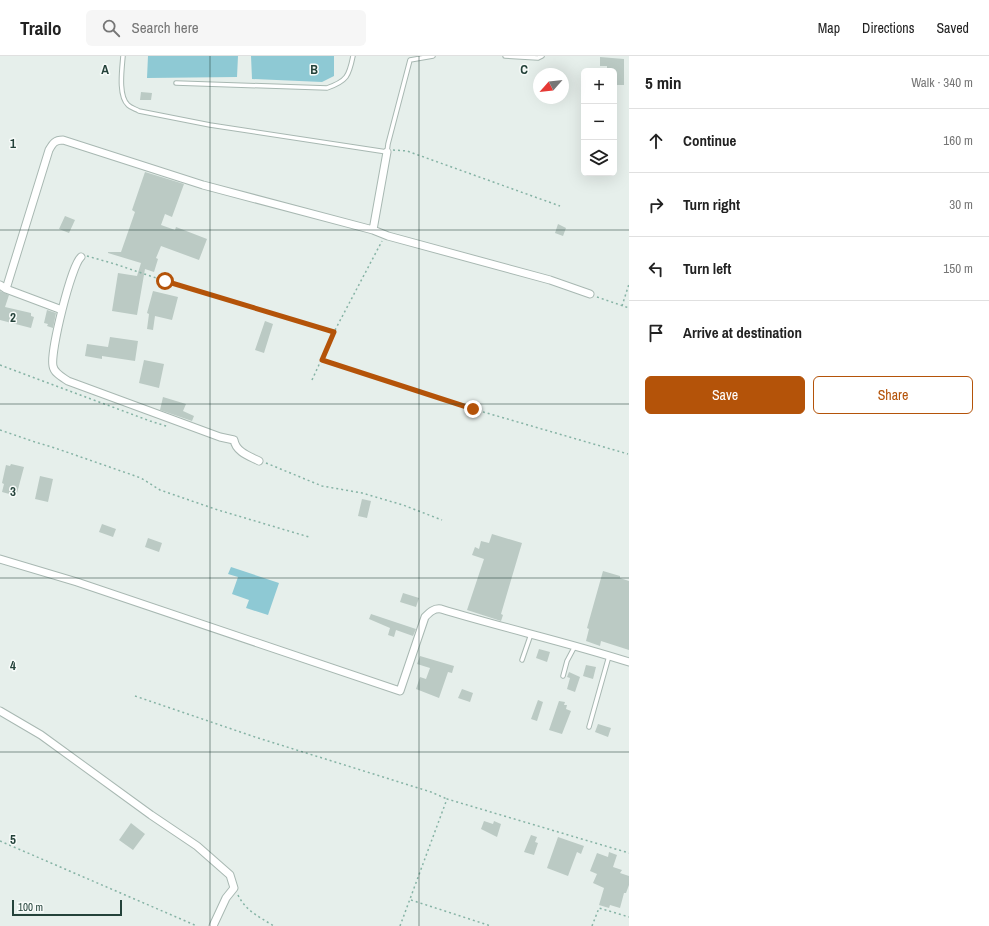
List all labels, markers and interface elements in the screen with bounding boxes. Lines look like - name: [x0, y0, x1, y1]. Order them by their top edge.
- search box: [86, 10, 366, 46]
- text: Trailo: [20, 15, 62, 41]
- icon: search: [100, 17, 122, 39]
- text: Search here: [132, 17, 199, 38]
- text: Map: [818, 19, 840, 37]
- text: Directions: [862, 19, 914, 37]
- text: Saved: [936, 19, 969, 37]
- text: A: [101, 61, 109, 78]
- text: B: [310, 61, 318, 78]
- text: C: [520, 61, 528, 78]
- north arrow: [533, 68, 569, 104]
- map controls: [581, 68, 617, 176]
- button: +: [581, 68, 617, 104]
- text: 5 min: [645, 71, 681, 94]
- text: Walk · 340 m: [911, 74, 973, 91]
- button: −: [581, 104, 617, 140]
- icon: ahead: [645, 130, 667, 152]
- text: Continue: [683, 130, 736, 151]
- text: 160 m: [943, 132, 973, 149]
- text: 1: [10, 135, 16, 152]
- button: layers: [581, 140, 617, 176]
- icon: right: [645, 194, 667, 216]
- text: Turn right: [683, 194, 740, 215]
- text: 30 m: [949, 196, 973, 213]
- icon: left: [645, 258, 667, 280]
- text: Turn left: [683, 258, 731, 279]
- text: 150 m: [943, 260, 973, 277]
- route start: [156, 272, 174, 290]
- text: 2: [10, 309, 16, 326]
- icon: arrive: [645, 322, 667, 344]
- text: Arrive at destination: [683, 322, 802, 343]
- button: Save: [645, 376, 805, 414]
- button: Share: [813, 376, 973, 414]
- route end: [464, 400, 482, 418]
- text: 3: [10, 483, 16, 500]
- text: 4: [10, 657, 16, 674]
- text: 5: [10, 831, 16, 848]
- scale bar: [12, 898, 122, 917]
- text: 100 m: [18, 900, 43, 914]

